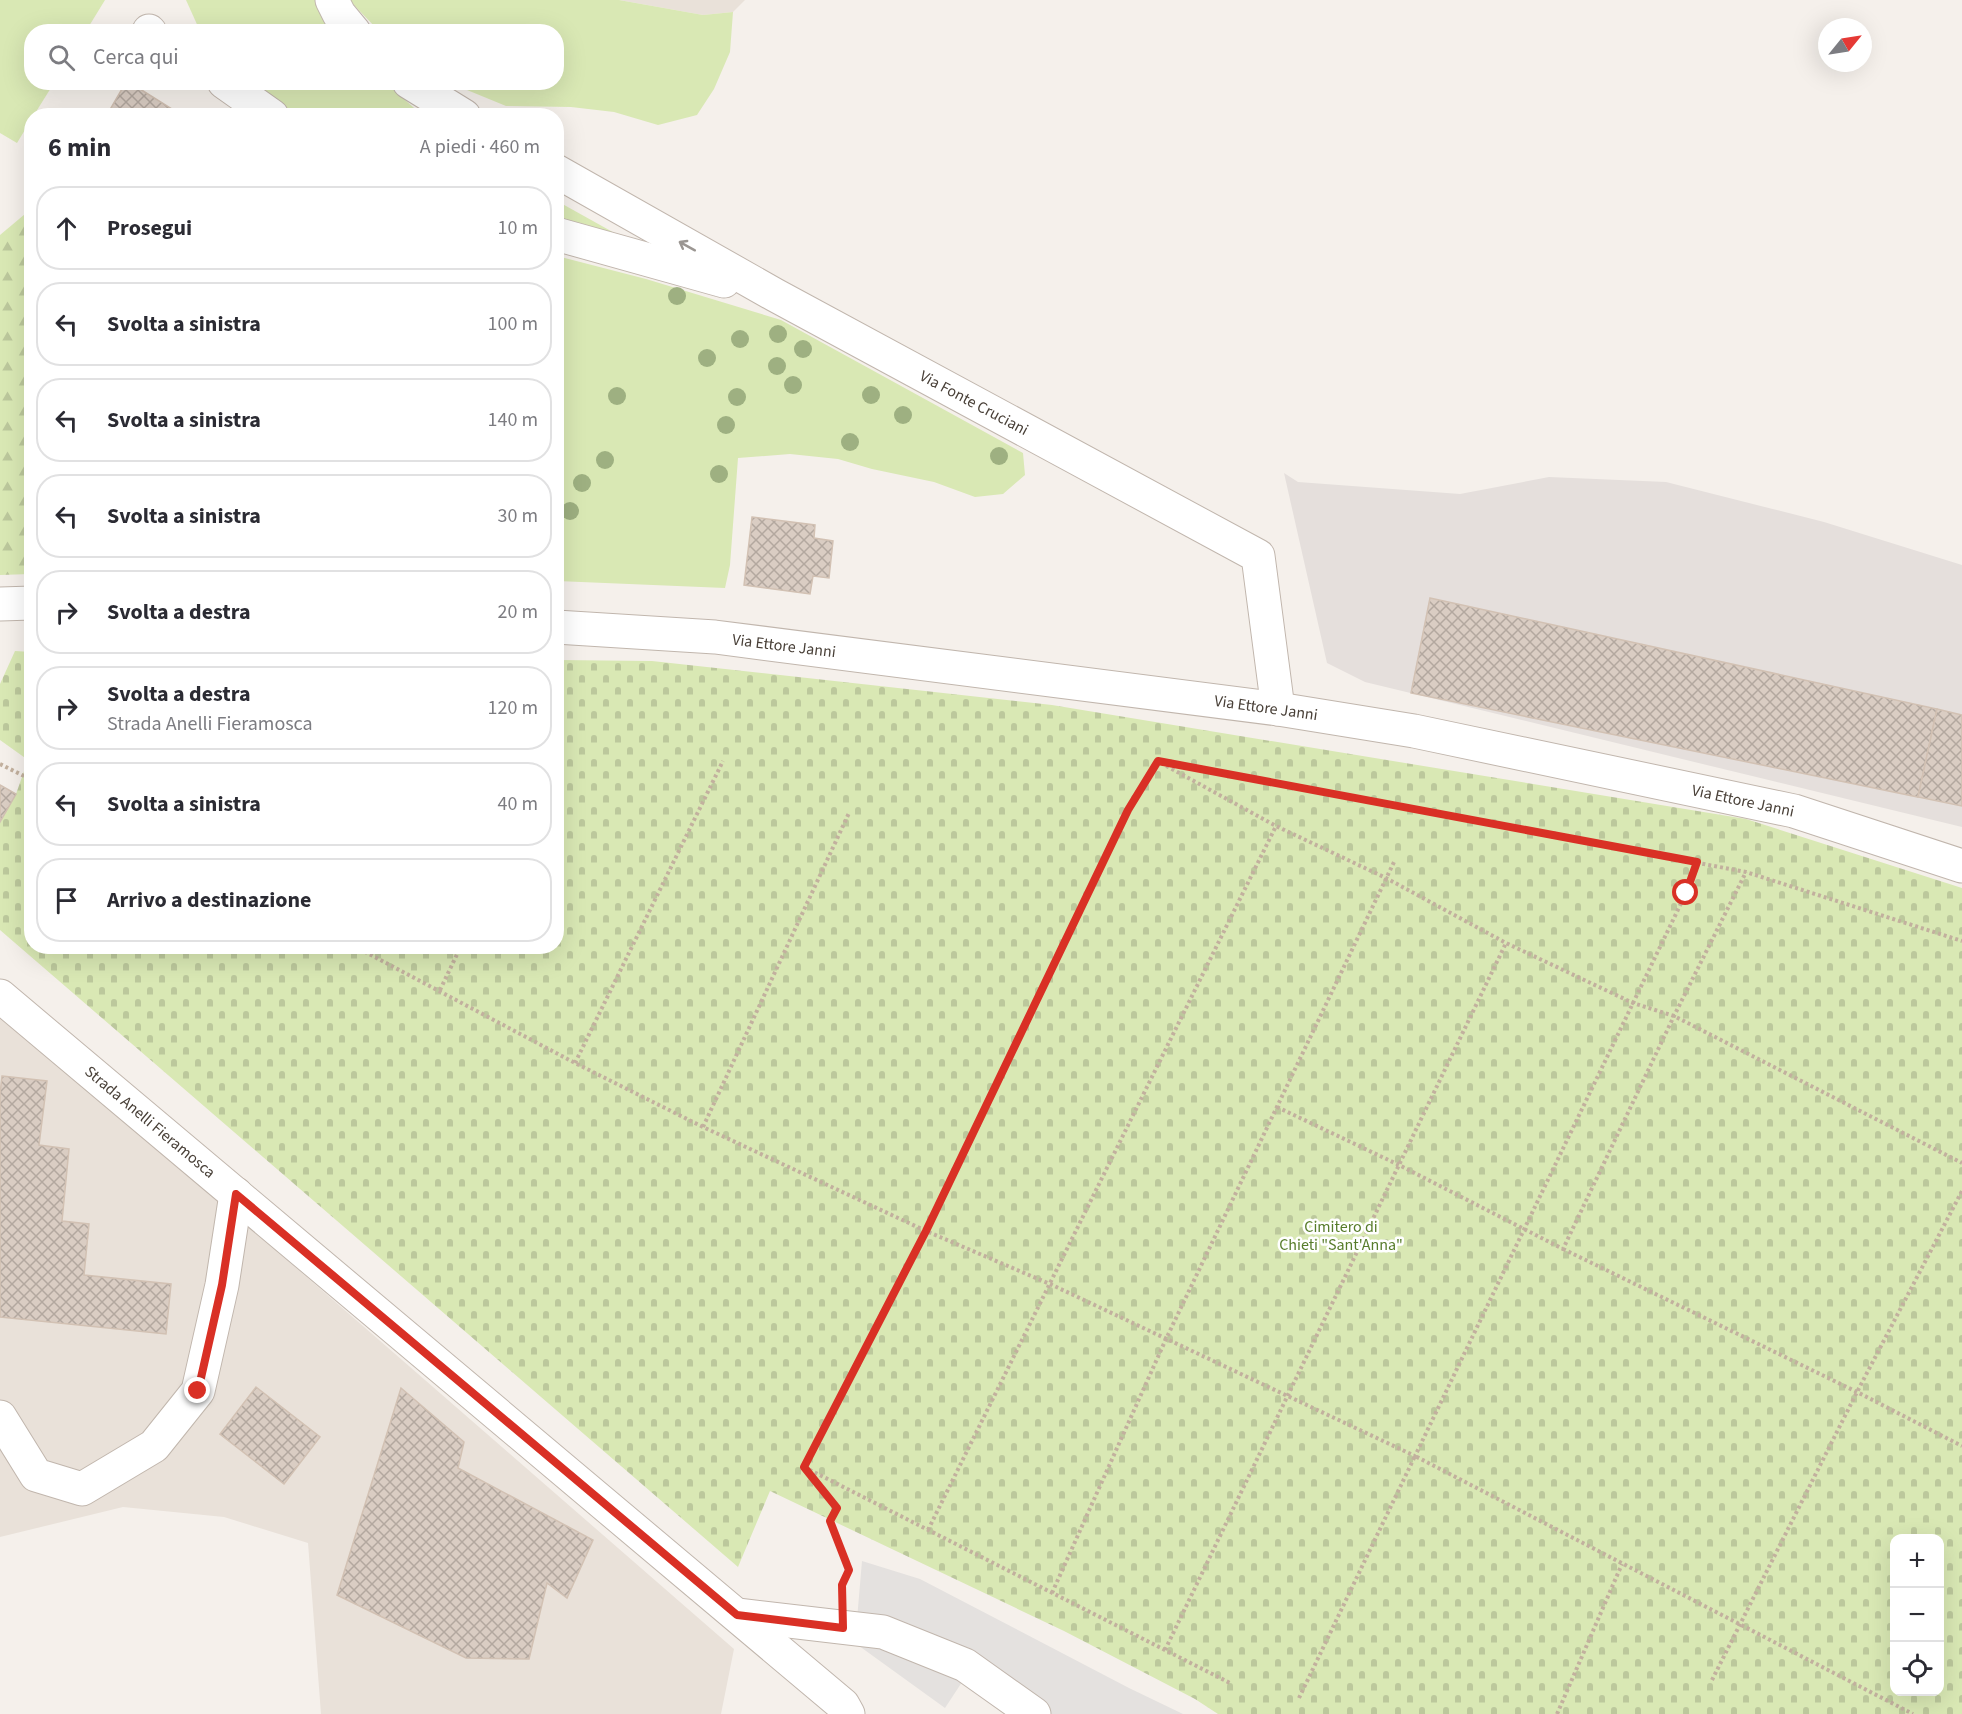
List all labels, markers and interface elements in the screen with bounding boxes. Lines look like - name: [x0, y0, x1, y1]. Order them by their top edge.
- north arrow: [1818, 18, 1872, 72]
- search box: [24, 24, 564, 90]
- icon: search: [45, 41, 78, 74]
- text: Cerca qui: [93, 41, 179, 73]
- text: 6 min: [48, 129, 111, 166]
- text: A piedi · 460 m: [420, 133, 540, 161]
- icon: ahead: [50, 212, 83, 245]
- text: Prosegui: [107, 212, 192, 244]
- text: 10 m: [498, 214, 538, 242]
- one-way arrow: [679, 240, 696, 252]
- icon: left: [50, 308, 83, 341]
- text: Svolta a sinistra: [107, 308, 261, 340]
- text: 100 m: [488, 310, 538, 338]
- street label: Via Fonte Cruciani: [916, 365, 1032, 441]
- icon: left: [50, 404, 83, 437]
- text: Svolta a sinistra: [107, 404, 261, 436]
- text: 140 m: [488, 406, 538, 434]
- icon: left: [50, 500, 83, 533]
- text: Svolta a sinistra: [107, 500, 261, 532]
- text: 30 m: [498, 502, 538, 530]
- icon: right: [50, 596, 83, 629]
- text: Svolta a destra: [107, 596, 251, 628]
- text: 20 m: [498, 598, 538, 626]
- street label: Via Ettore Janni: [731, 629, 837, 663]
- text: Svolta a destra: [107, 678, 251, 710]
- street label: Via Ettore Janni: [1213, 690, 1319, 726]
- icon: right: [50, 692, 83, 725]
- text: 120 m: [488, 694, 538, 722]
- text: Strada Anelli Fieramosca: [107, 710, 313, 738]
- street label: Via Ettore Janni: [1690, 779, 1796, 823]
- icon: left: [50, 788, 83, 821]
- text: Svolta a sinistra: [107, 788, 261, 820]
- text: 40 m: [498, 790, 538, 818]
- route start: [1672, 879, 1698, 905]
- icon: arrive: [50, 884, 83, 917]
- text: Arrivo a destinazione: [107, 884, 312, 916]
- street label: Strada Anelli Fieramosca: [80, 1061, 220, 1183]
- park label: Cimitero di Chieti "Sant'Anna": [1279, 1216, 1403, 1256]
- route end: [184, 1377, 210, 1403]
- map controls: [1890, 1534, 1944, 1696]
- button: +: [1890, 1534, 1944, 1588]
- button: −: [1890, 1588, 1944, 1642]
- button: locate: [1890, 1642, 1944, 1696]

